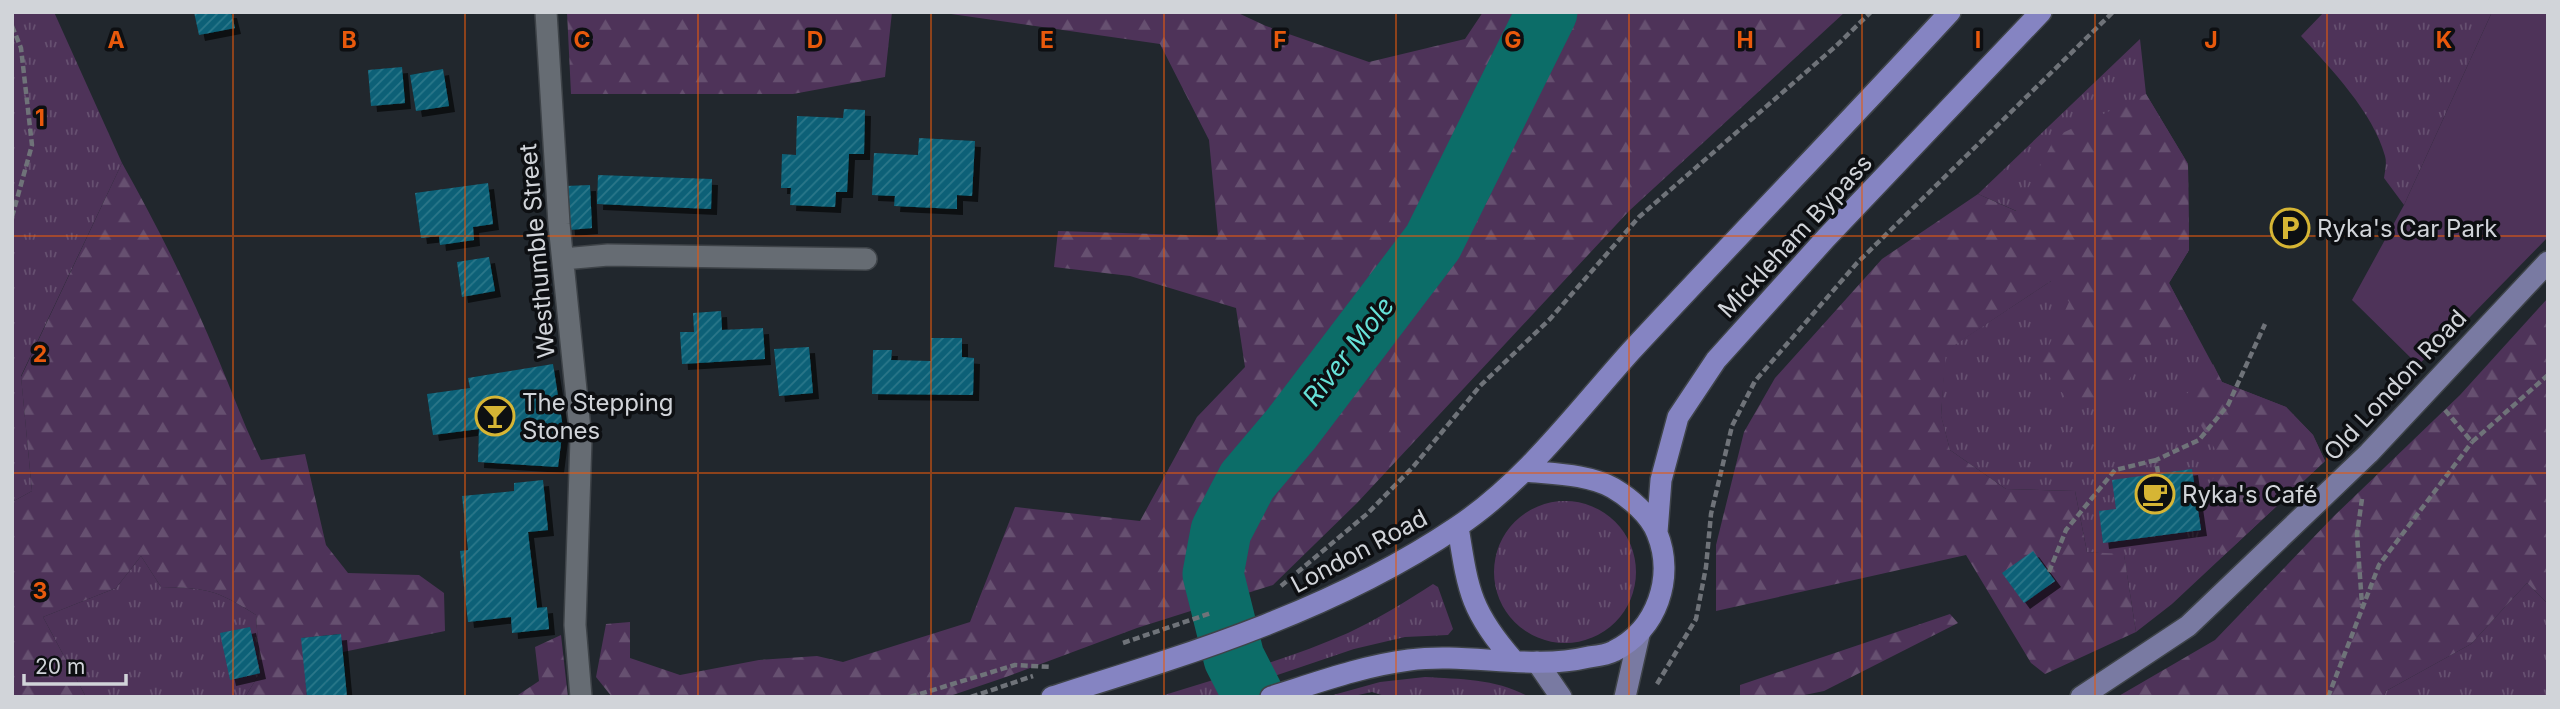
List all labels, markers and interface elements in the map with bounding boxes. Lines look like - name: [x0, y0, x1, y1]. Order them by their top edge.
- text: A: [107, 26, 125, 54]
- text: B: [341, 26, 357, 54]
- text: C: [573, 26, 591, 54]
- text: D: [807, 26, 823, 54]
- text: E: [1040, 26, 1054, 54]
- text: F: [1273, 26, 1287, 54]
- text: G: [1504, 26, 1522, 54]
- text: H: [1736, 26, 1754, 54]
- text: I: [1975, 26, 1981, 54]
- text: J: [2204, 26, 2218, 54]
- text: K: [2436, 26, 2452, 54]
- text: 1: [35, 104, 45, 132]
- street label: Westhumble Street: [513, 142, 561, 360]
- street label: Mickleham Bypass: [1712, 148, 1878, 324]
- parking icon: Ryka's Car Park: [2269, 207, 2311, 249]
- place label: Ryka's Car Park: [2317, 214, 2498, 243]
- water label: River Mole: [1296, 290, 1400, 412]
- street label: Old London Road: [2318, 304, 2472, 466]
- text: 2: [33, 340, 47, 368]
- place label: The Stepping Stones: [522, 388, 674, 445]
- bar icon: The Stepping Stones: [474, 395, 516, 437]
- cafe icon: Ryka's Café: [2134, 473, 2176, 515]
- place label: Ryka's Café: [2182, 480, 2318, 509]
- street label: London Road: [1286, 503, 1432, 599]
- text: 3: [33, 577, 47, 605]
- scale bar: [24, 642, 126, 686]
- text: 20 m: [35, 654, 85, 679]

